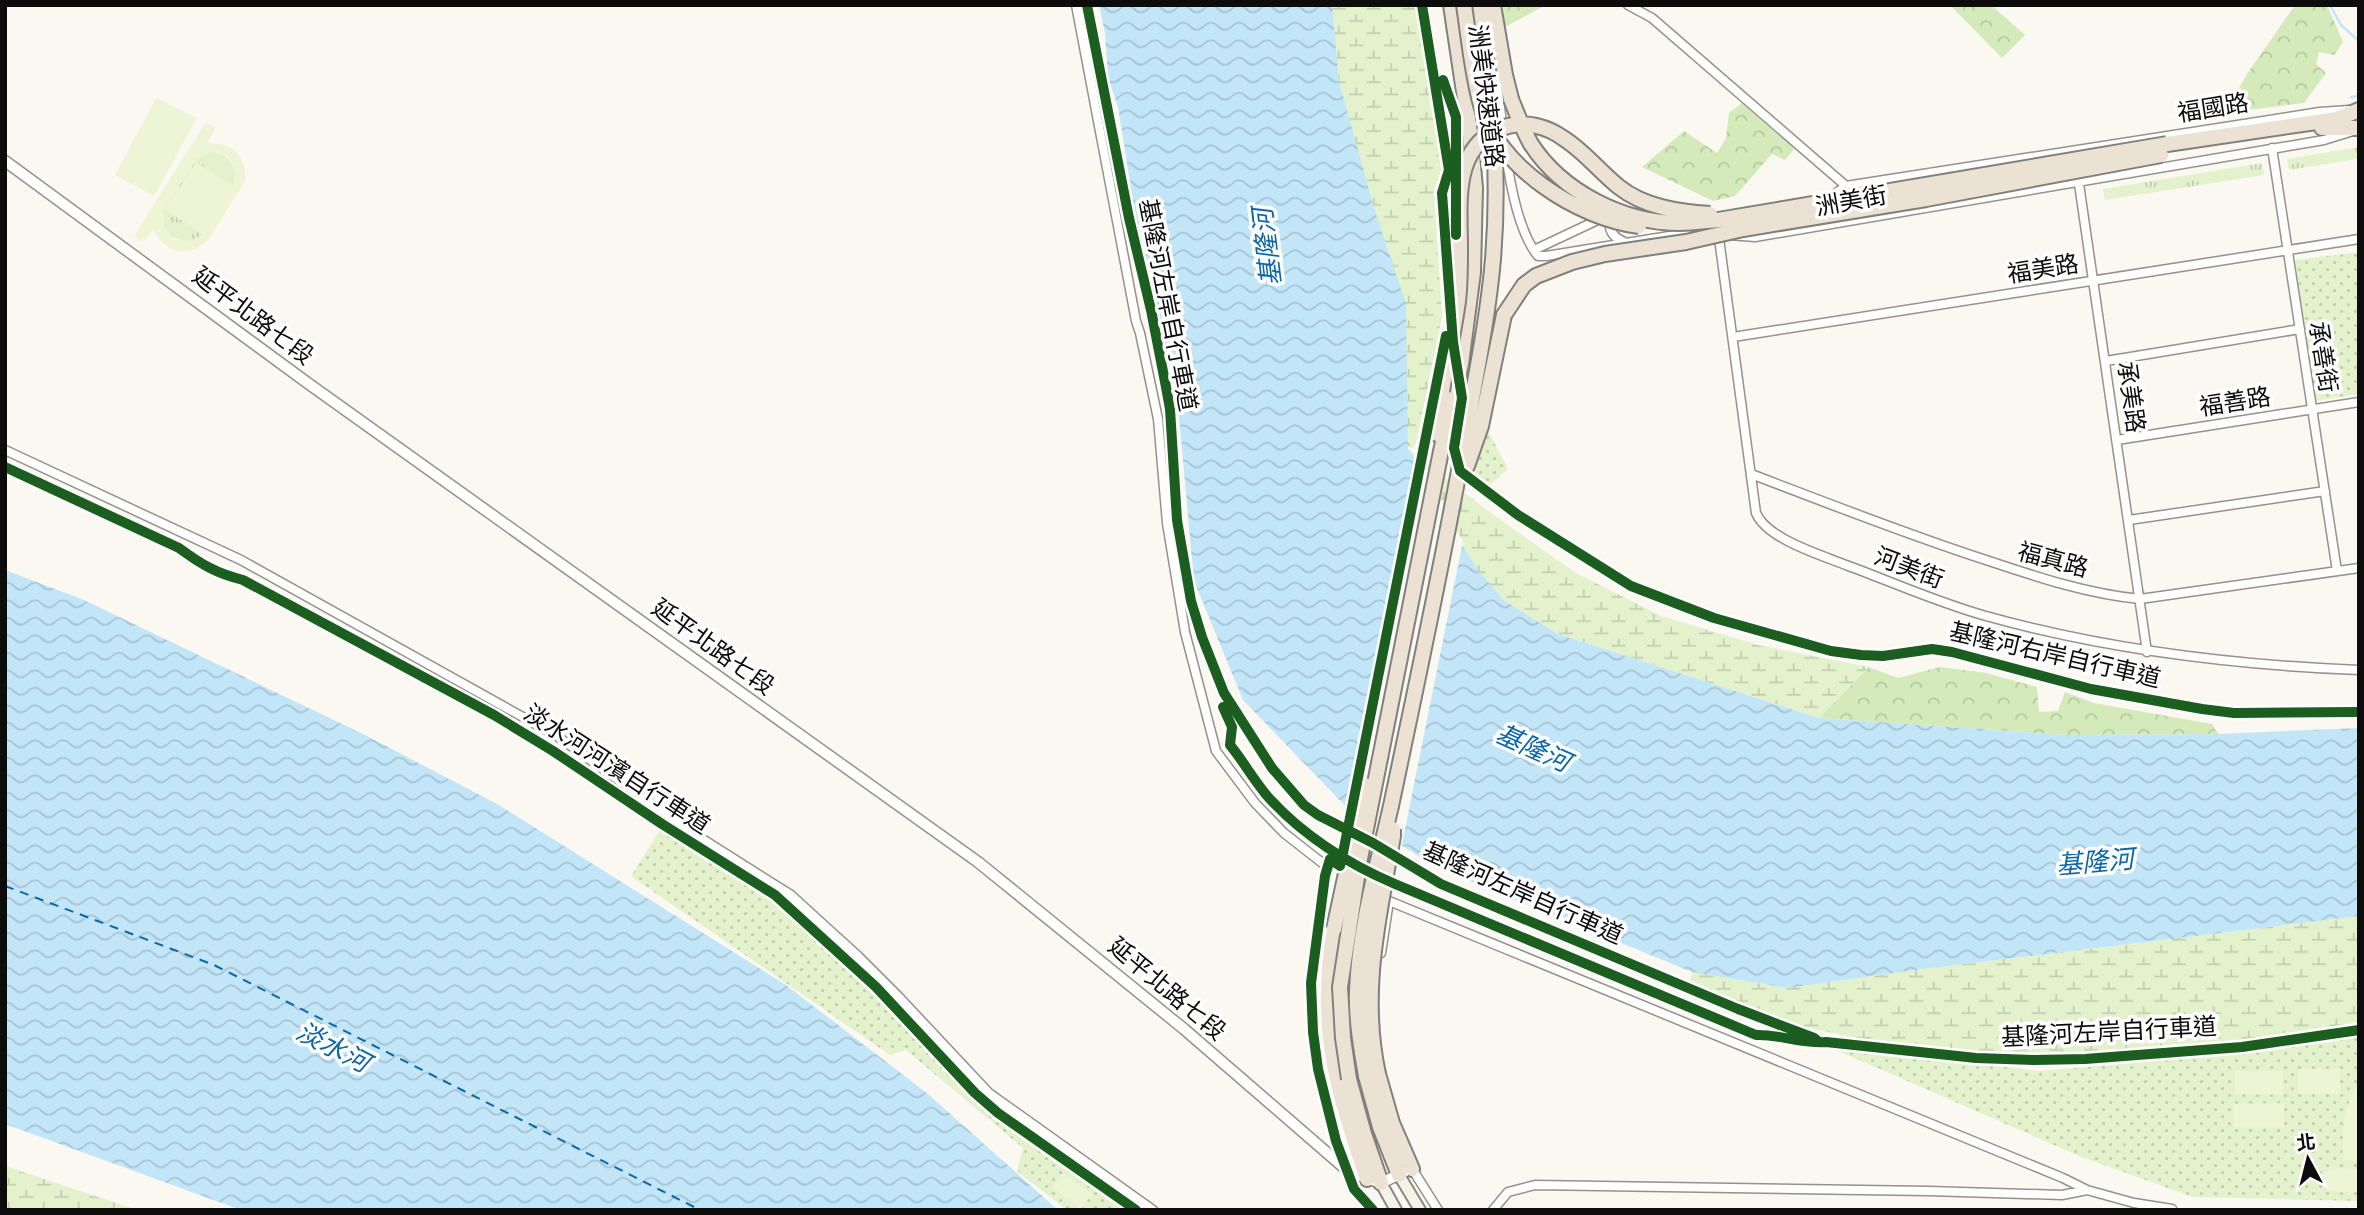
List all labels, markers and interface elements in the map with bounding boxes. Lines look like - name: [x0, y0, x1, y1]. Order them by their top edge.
- street label: 洲美快速道路: [1462, 22, 1513, 169]
- street label: 福國路: [2175, 85, 2251, 128]
- street label: 洲美街: [1812, 177, 1889, 222]
- street label: 基隆河左岸自行車道: [1133, 196, 1206, 414]
- water label: 基隆河: [1243, 201, 1289, 288]
- street label: 福美路: [2005, 246, 2081, 289]
- street label: 延平北路七段: [186, 258, 321, 371]
- street label: 承善街: [2303, 319, 2346, 395]
- street label: 承美路: [2111, 359, 2154, 435]
- street label: 福善路: [2197, 379, 2273, 422]
- street label: 福真路: [2014, 533, 2092, 584]
- street label: 河美街: [1870, 538, 1949, 595]
- street label: 延平北路七段: [646, 590, 782, 701]
- street label: 基隆河右岸自行車道: [1946, 613, 2164, 694]
- street label: 淡水河河濱自行車道: [518, 695, 717, 840]
- water label: 基隆河: [1490, 715, 1581, 781]
- street label: 基隆河左岸自行車道: [1418, 833, 1629, 951]
- water label: 基隆河: [2054, 839, 2140, 882]
- street label: 延平北路七段: [1102, 929, 1234, 1047]
- street label: 基隆河左岸自行車道: [2000, 1008, 2218, 1053]
- water label: 淡水河: [291, 1012, 381, 1082]
- north arrow: [2273, 1124, 2343, 1194]
- text: 北: [2295, 1128, 2317, 1156]

